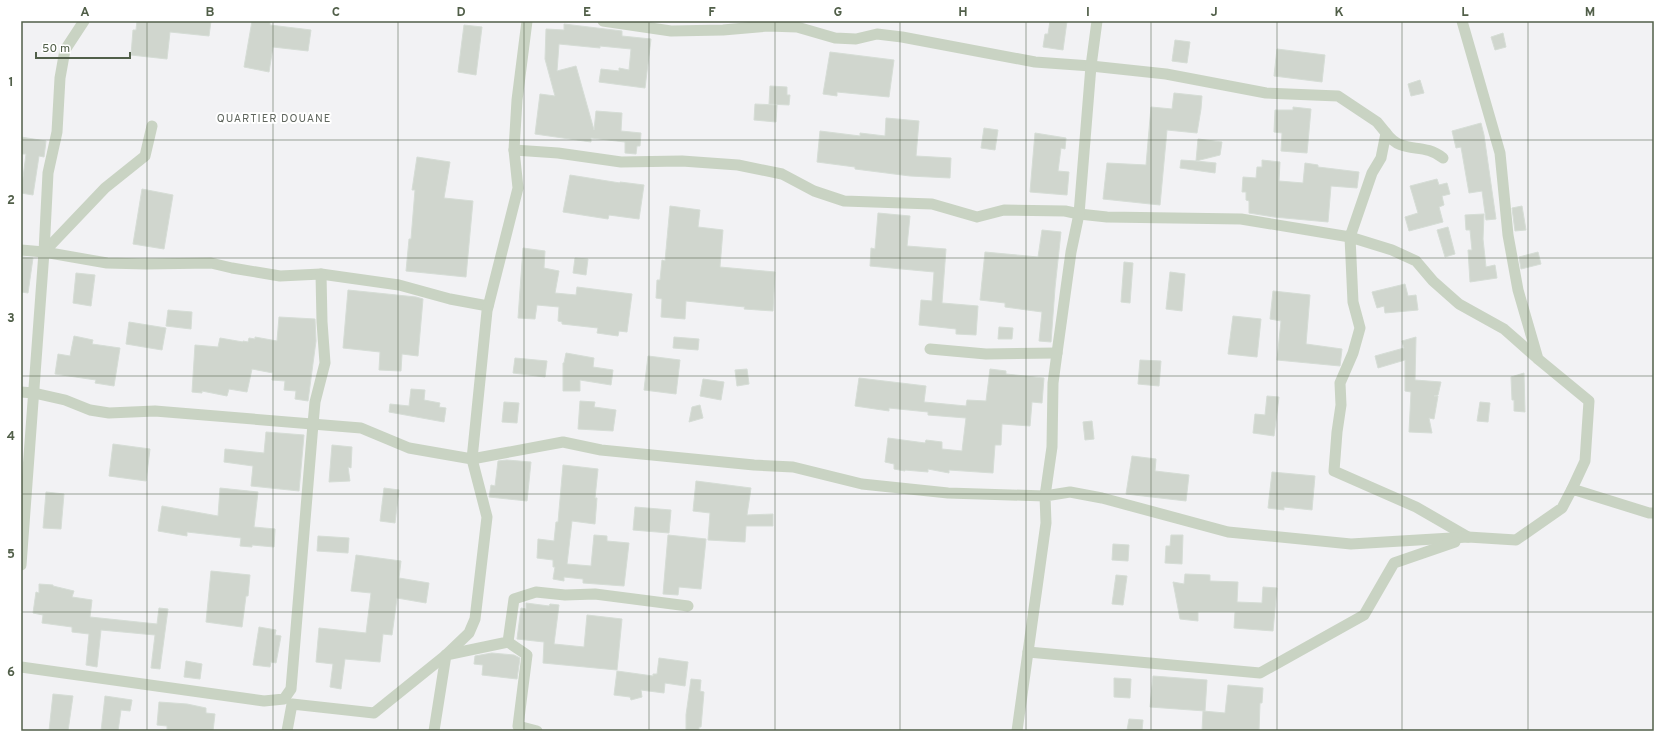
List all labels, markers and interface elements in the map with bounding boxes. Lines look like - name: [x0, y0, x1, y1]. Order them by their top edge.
- text: A: [80, 5, 90, 21]
- text: B: [206, 5, 215, 21]
- text: C: [332, 5, 340, 21]
- text: D: [456, 5, 466, 21]
- text: E: [583, 5, 591, 21]
- text: F: [708, 5, 716, 21]
- text: G: [834, 5, 843, 21]
- text: H: [958, 5, 968, 21]
- text: I: [1086, 5, 1090, 21]
- text: J: [1210, 5, 1218, 21]
- text: K: [1334, 5, 1344, 21]
- text: L: [1461, 5, 1469, 21]
- text: M: [1585, 5, 1595, 21]
- scale bar: [36, 34, 130, 60]
- text: 50 m: [42, 41, 70, 57]
- text: 1: [8, 75, 14, 91]
- district label: QUARTIER DOUANE: [217, 112, 331, 126]
- text: 2: [7, 193, 15, 209]
- text: 3: [7, 311, 15, 327]
- text: 4: [7, 429, 15, 445]
- text: 5: [7, 547, 15, 563]
- text: 6: [7, 665, 15, 681]

